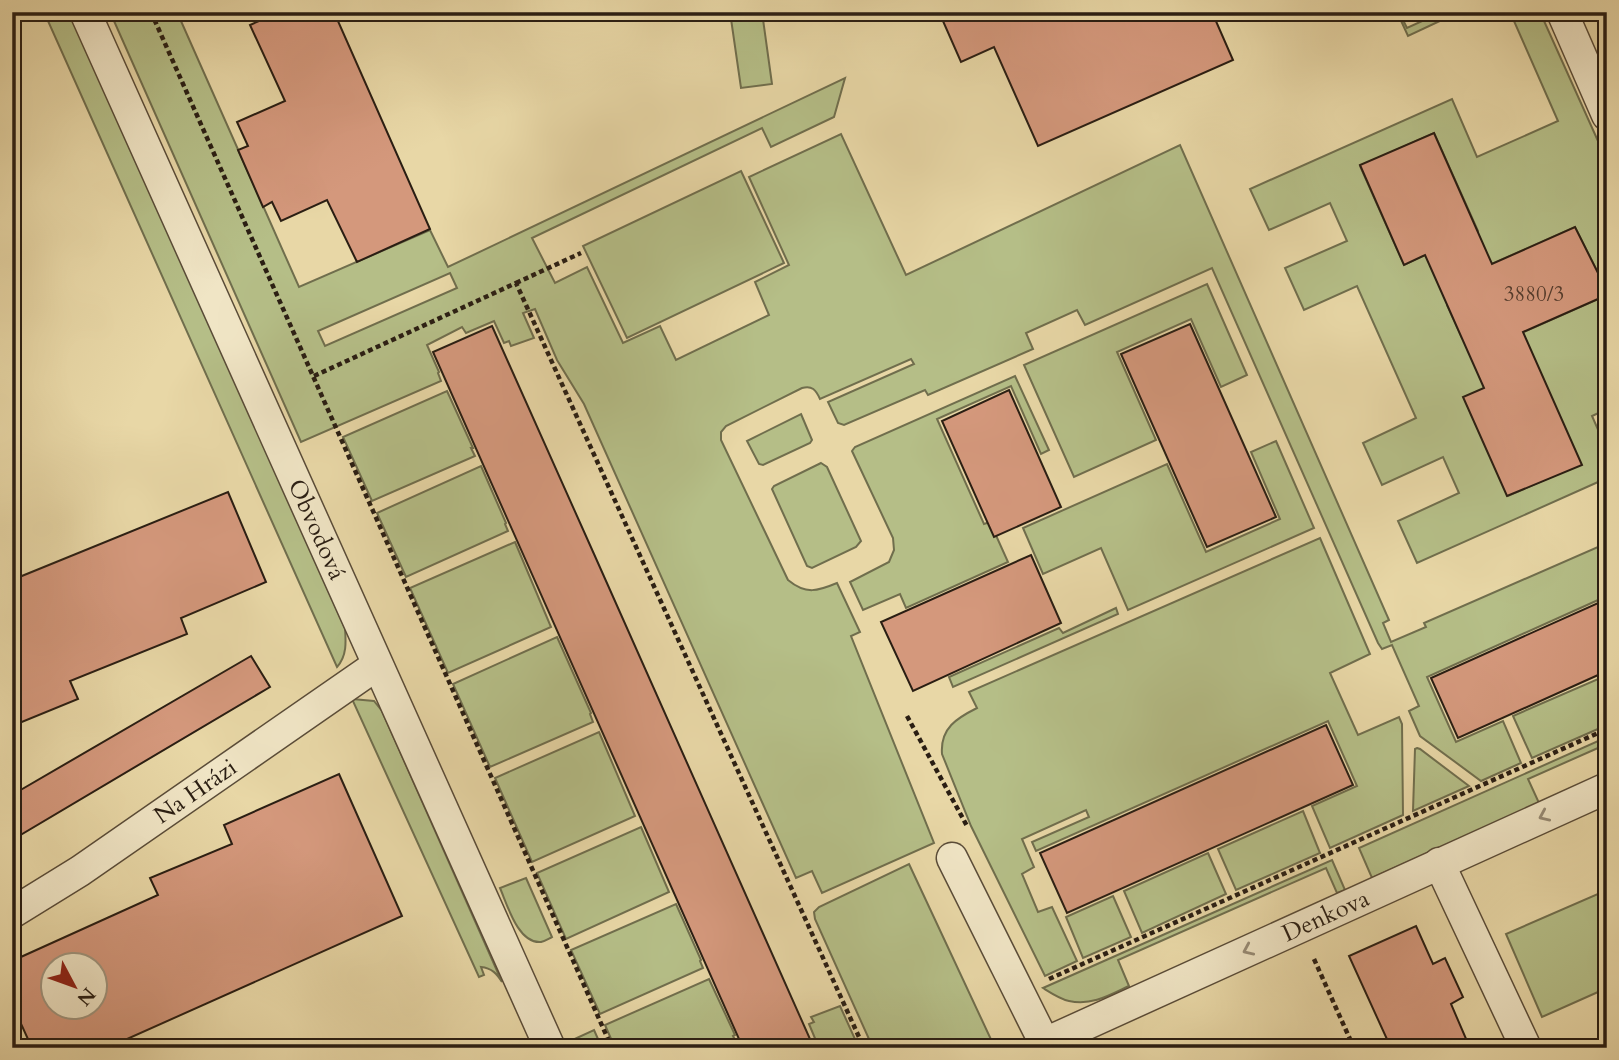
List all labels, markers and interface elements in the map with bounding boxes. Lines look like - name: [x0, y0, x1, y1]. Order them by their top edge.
- house number: 3880/3: [1504, 280, 1564, 309]
- street label: Obvodová: [280, 474, 354, 586]
- street label: Na Hrázi: [147, 751, 244, 832]
- one-way arrow: [1539, 808, 1552, 822]
- street label: Denkova: [1277, 882, 1375, 950]
- one-way arrow: [1243, 942, 1255, 956]
- north arrow: [38, 951, 108, 1021]
- text: N: [71, 982, 101, 1012]

